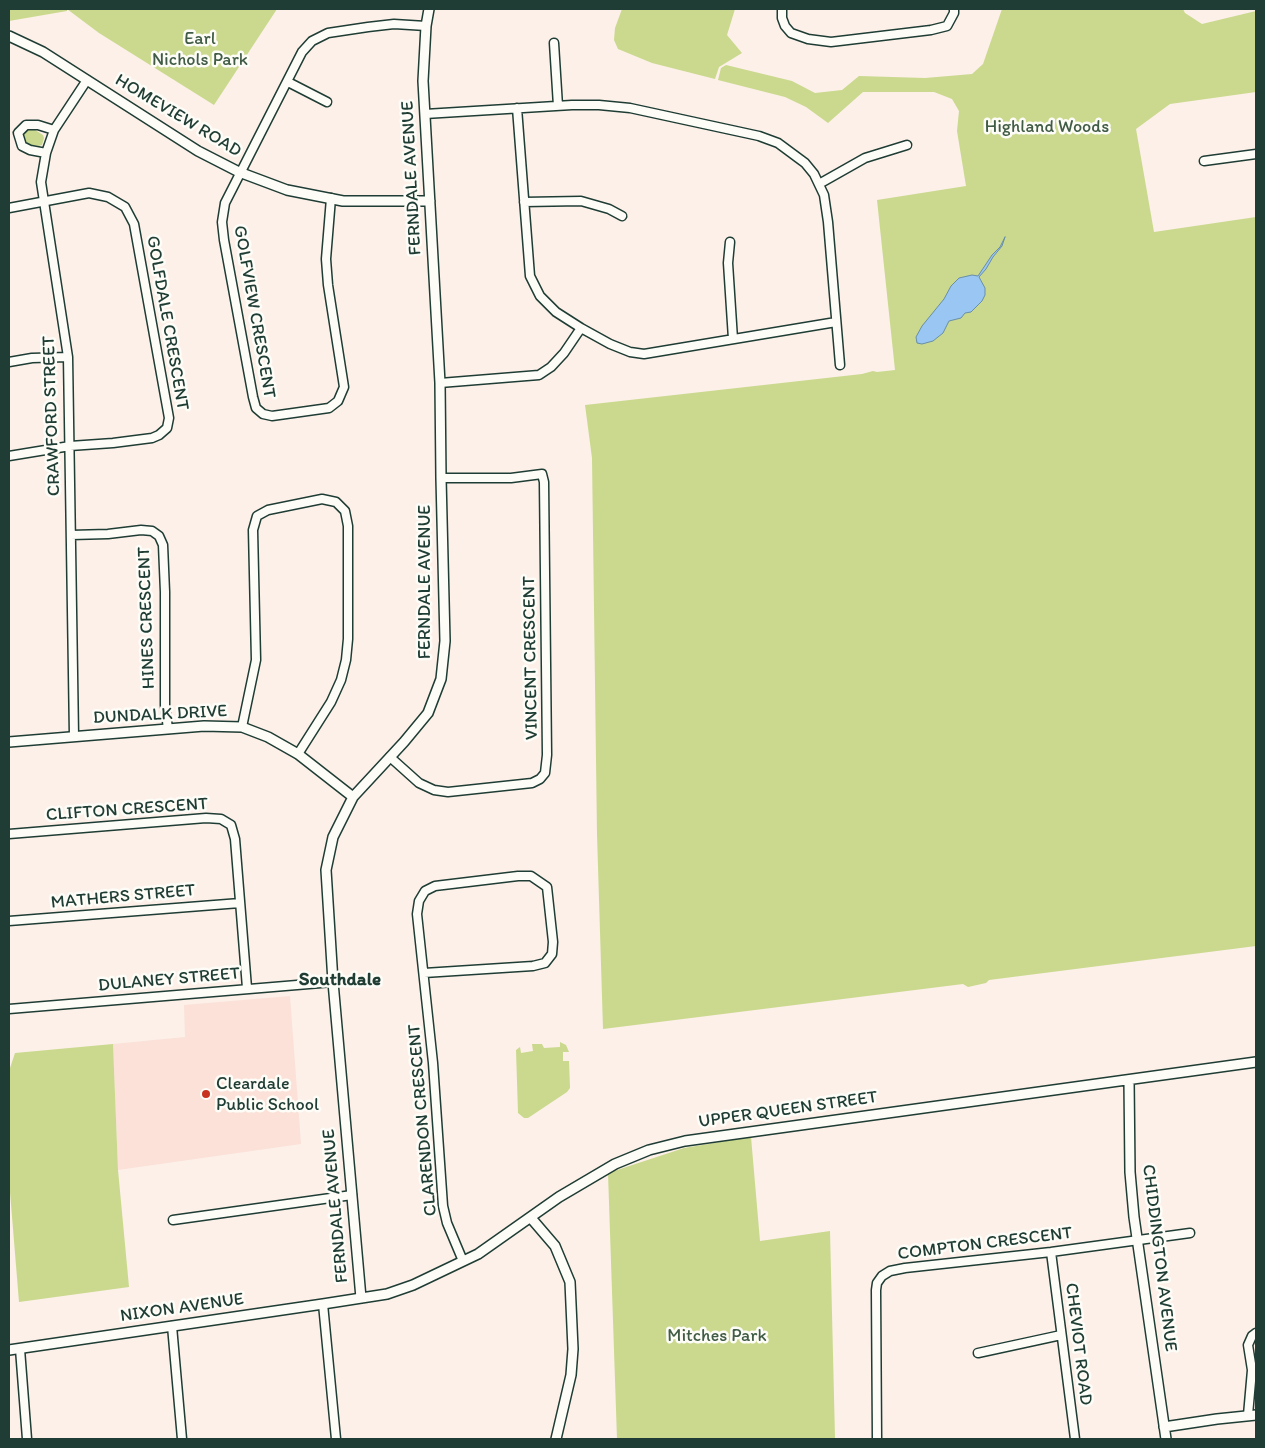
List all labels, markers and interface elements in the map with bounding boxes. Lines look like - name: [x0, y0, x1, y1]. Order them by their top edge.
- park label: Earl Nichols Park: [152, 28, 248, 70]
- street label: HOMEVIEW ROAD: [111, 70, 245, 162]
- street label: FERNDALE AVENUE: [397, 100, 427, 256]
- park label: Highland Woods: [985, 116, 1109, 138]
- street label: GOLFVIEW CRESCENT: [228, 224, 280, 400]
- street label: GOLFDALE CRESCENT: [141, 234, 193, 412]
- street label: CRAWFORD STREET: [38, 335, 66, 497]
- street label: FERNDALE AVENUE: [414, 505, 436, 659]
- street label: HINES CRESCENT: [134, 547, 160, 689]
- street label: VINCENT CRESCENT: [519, 576, 543, 740]
- street label: DUNDALK DRIVE: [92, 701, 228, 729]
- street label: CLIFTON CRESCENT: [45, 794, 209, 826]
- street label: MATHERS STREET: [50, 880, 196, 914]
- street label: DULANEY STREET: [97, 963, 241, 997]
- district label: Southdale: [299, 969, 381, 991]
- street label: CLARENDON CRESCENT: [404, 1023, 442, 1217]
- place label: Cleardale Public School: [216, 1073, 319, 1116]
- street label: UPPER QUEEN STREET: [697, 1087, 879, 1133]
- marker: Cleardale Public School: [200, 1088, 212, 1100]
- street label: FERNDALE AVENUE: [319, 1128, 353, 1284]
- street label: CHIDDINGTON AVENUE: [1137, 1163, 1181, 1353]
- street label: COMPTON CRESCENT: [897, 1223, 1073, 1265]
- street label: CHEVIOT ROAD: [1060, 1282, 1096, 1406]
- street label: NIXON AVENUE: [119, 1289, 245, 1327]
- park label: Mitches Park: [667, 1325, 767, 1347]

